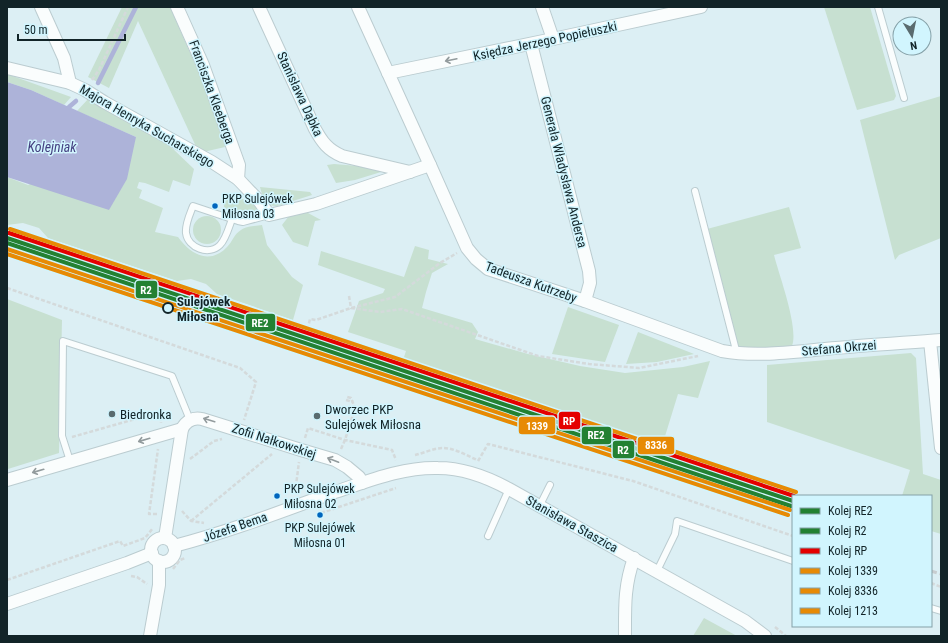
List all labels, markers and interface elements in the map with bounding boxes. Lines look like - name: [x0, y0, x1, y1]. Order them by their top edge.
- scale bar: [18, 16, 125, 42]
- north arrow: [892, 16, 932, 56]
- street label: Księdza Jerzego Popiełuszki: [472, 18, 618, 64]
- text: 50 m: [24, 23, 48, 37]
- street label: Franciszka Kleeberga: [186, 38, 238, 146]
- text: N: [909, 38, 918, 52]
- street label: Stanisława Dąbka: [274, 49, 326, 139]
- one-way arrow: [445, 57, 458, 65]
- street label: Majora Henryka Sucharskiego: [77, 81, 217, 171]
- street label: Generała Władysława Andersa: [538, 95, 590, 249]
- water label: Kolejniak: [28, 139, 77, 155]
- place label: PKP Sulejówek Miłosna 03: [222, 192, 293, 221]
- marker: PKP Sulejówek Miłosna 03: [210, 201, 220, 211]
- street label: Tadeusza Kutrzeby: [483, 258, 579, 306]
- line badge: R2: [135, 280, 158, 299]
- text: R2: [140, 284, 152, 297]
- place label: Sulejówek Miłosna: [177, 294, 231, 324]
- marker: Sulejówek Miłosna: [162, 302, 174, 314]
- line badge: RE2: [245, 313, 276, 332]
- text: RE2: [251, 317, 269, 330]
- street label: Stefana Okrzei: [801, 337, 877, 359]
- place label: Dworzec PKP Sulejówek Miłosna: [325, 402, 421, 432]
- place label: Biedronka: [120, 407, 171, 422]
- marker: Biedronka: [107, 409, 117, 419]
- marker: Dworzec PKP Sulejówek Miłosna: [312, 411, 322, 421]
- line badge: RP: [558, 411, 581, 430]
- text: RP: [563, 415, 575, 428]
- one-way arrow: [202, 416, 215, 423]
- line badge: 1339: [518, 416, 556, 435]
- street label: Zofii Nałkowskiej: [230, 420, 318, 462]
- text: 1339: [526, 420, 548, 433]
- line badge: RE2: [581, 426, 612, 445]
- text: RE2: [587, 429, 605, 442]
- one-way arrow: [138, 436, 151, 444]
- line badge: 8336: [637, 436, 675, 455]
- text: 8336: [645, 439, 668, 452]
- line badge: R2: [612, 440, 635, 459]
- text: R2: [617, 444, 629, 457]
- one-way arrow: [327, 455, 339, 463]
- one-way arrow: [32, 467, 45, 475]
- place label: PKP Sulejówek Miłosna 02: [284, 482, 355, 511]
- marker: PKP Sulejówek Miłosna 02: [272, 491, 282, 501]
- street label: Stanisława Staszica: [523, 493, 621, 555]
- legend: [792, 495, 932, 627]
- text: Kolej RE2: [828, 504, 873, 518]
- street label: Józefa Bema: [201, 509, 269, 545]
- marker: PKP Sulejówek Miłosna 01: [315, 510, 325, 520]
- place label: PKP Sulejówek Miłosna 01: [285, 521, 356, 550]
- text: Kolej R2: [828, 524, 867, 538]
- text: Kolej RP: [828, 544, 868, 558]
- text: Kolej 1339: [828, 564, 878, 578]
- text: Kolej 8336: [828, 584, 878, 598]
- text: Kolej 1213: [828, 604, 878, 618]

